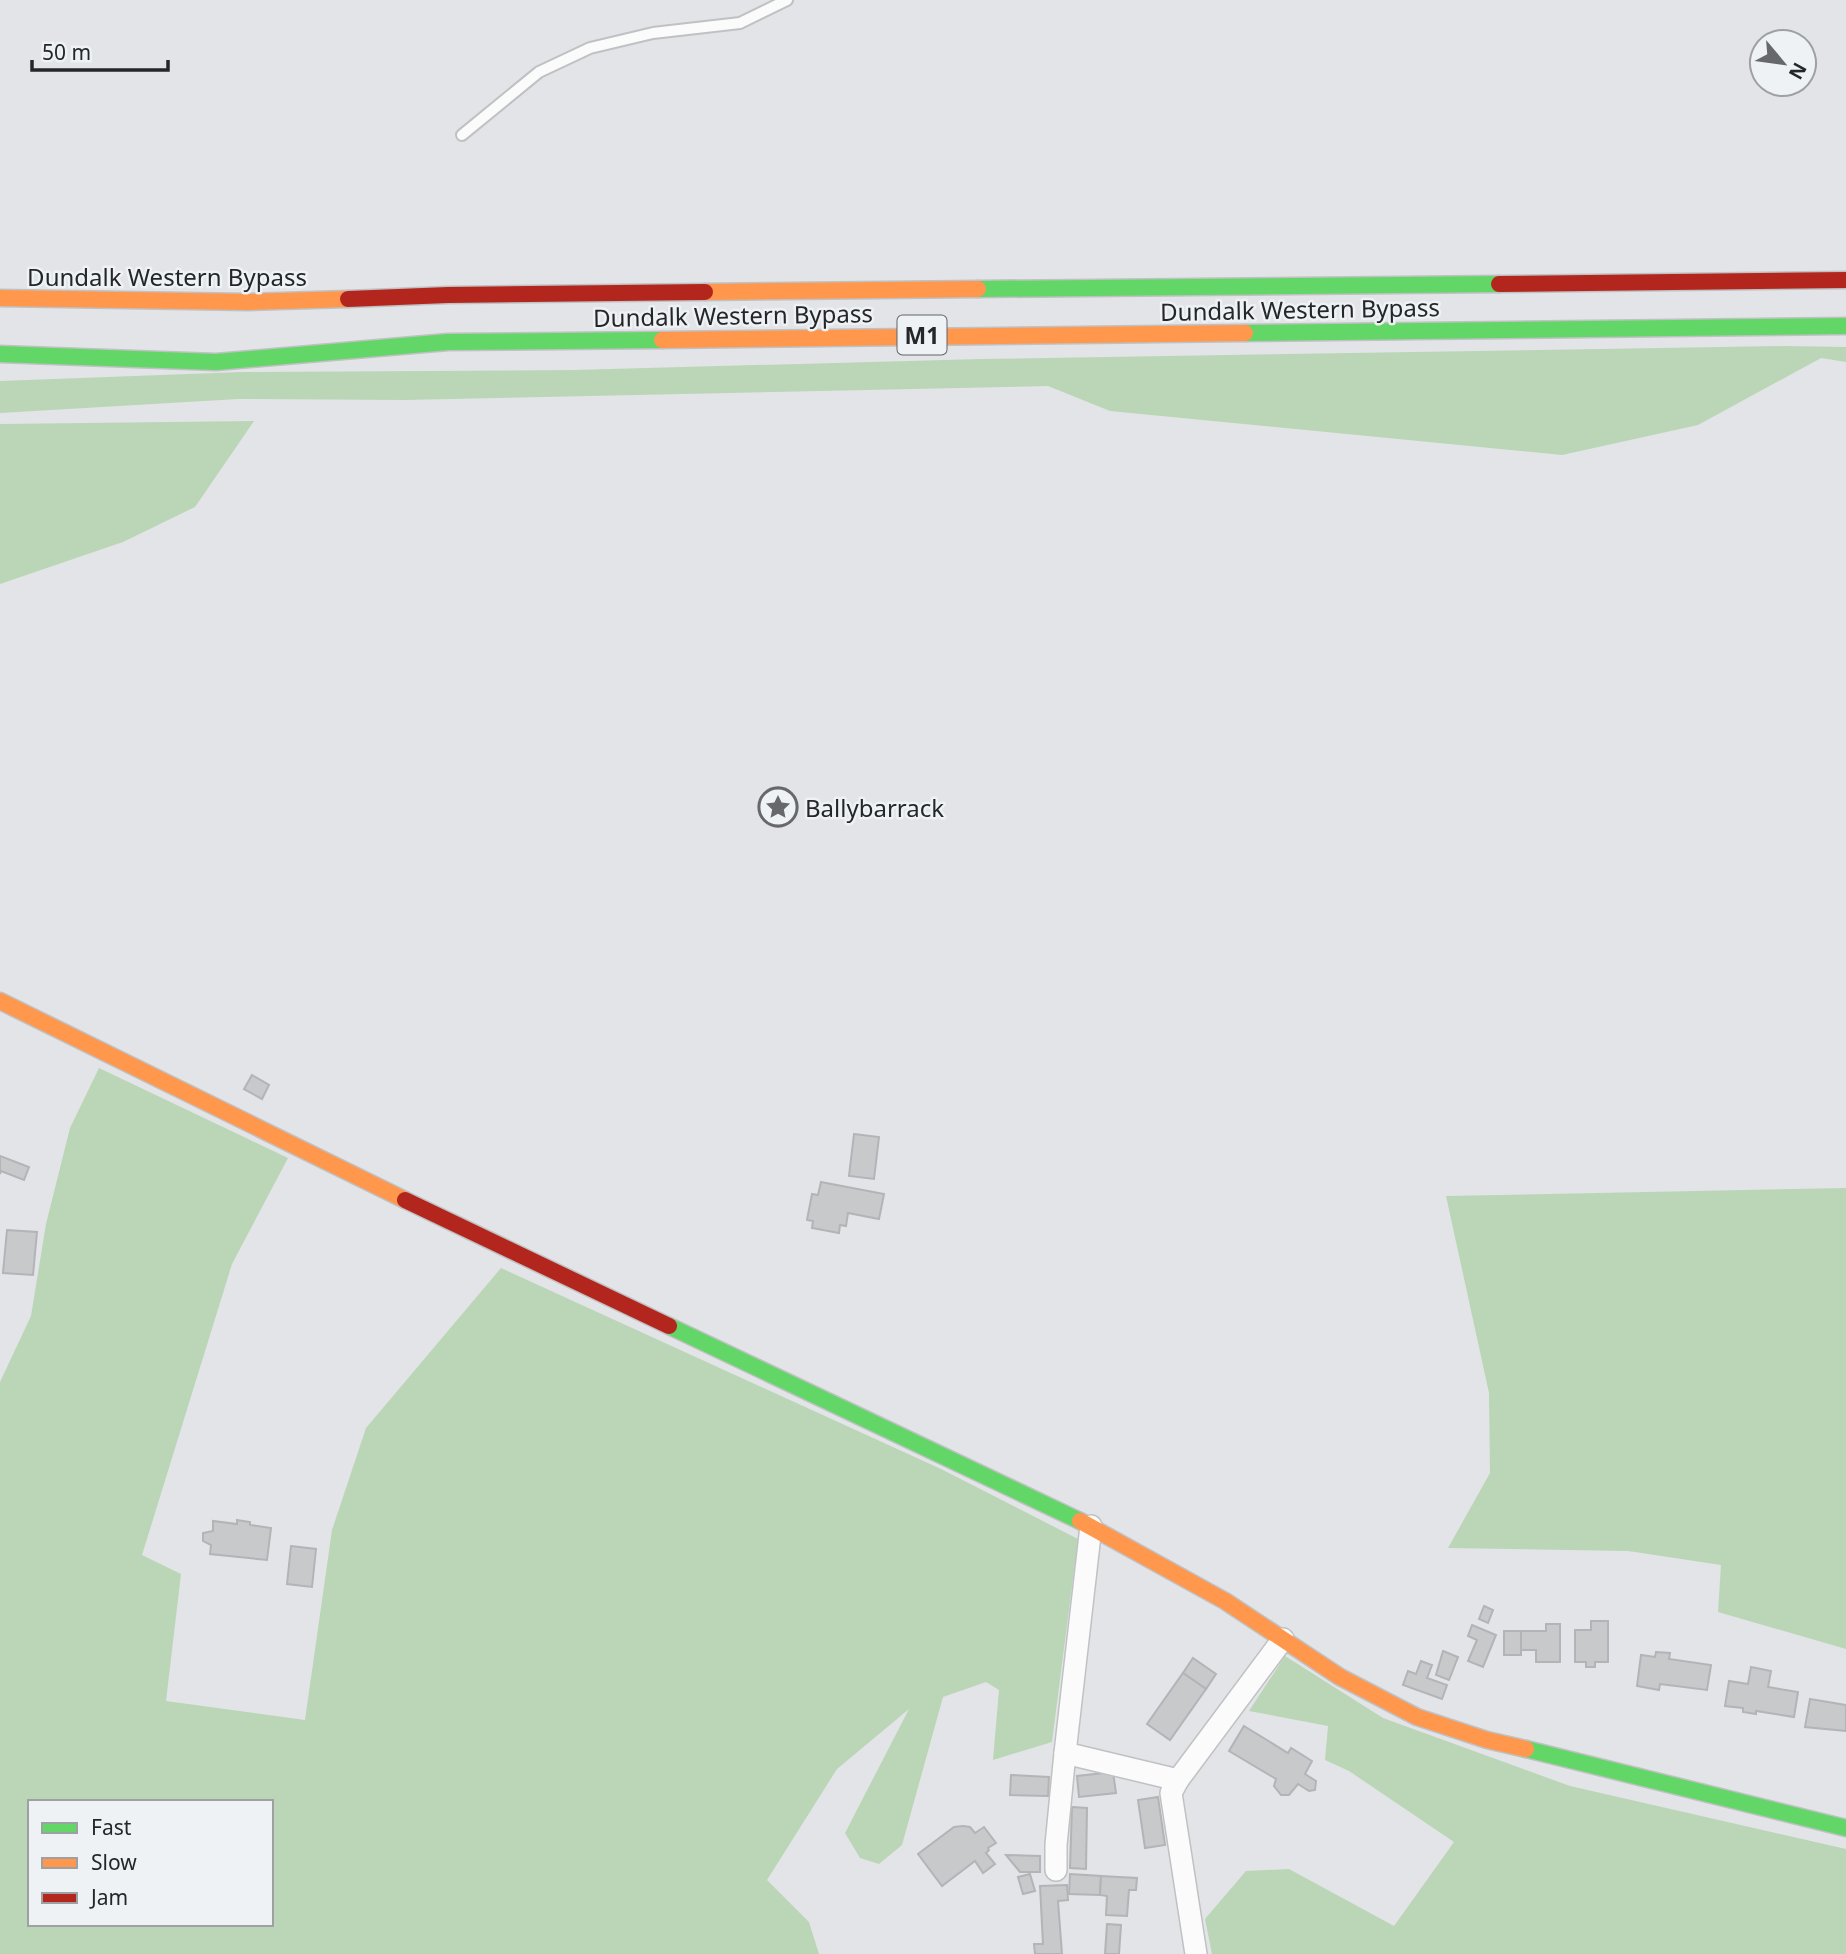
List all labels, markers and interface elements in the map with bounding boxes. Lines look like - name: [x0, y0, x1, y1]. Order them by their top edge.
- scale bar: [32, 28, 168, 72]
- north arrow: [1748, 28, 1818, 98]
- text: 50 m: [42, 38, 91, 66]
- text: N: [1783, 58, 1813, 84]
- street label: Dundalk Western Bypass: [27, 260, 307, 293]
- street label: Dundalk Western Bypass: [1160, 290, 1440, 328]
- street label: Dundalk Western Bypass: [593, 296, 873, 334]
- road number: M1: [898, 316, 946, 354]
- place icon: Ballybarrack: [757, 786, 799, 828]
- place label: Ballybarrack: [805, 791, 944, 824]
- legend: [28, 1800, 273, 1926]
- text: Fast: [91, 1813, 132, 1841]
- text: Slow: [91, 1848, 137, 1876]
- text: Jam: [89, 1883, 128, 1911]

